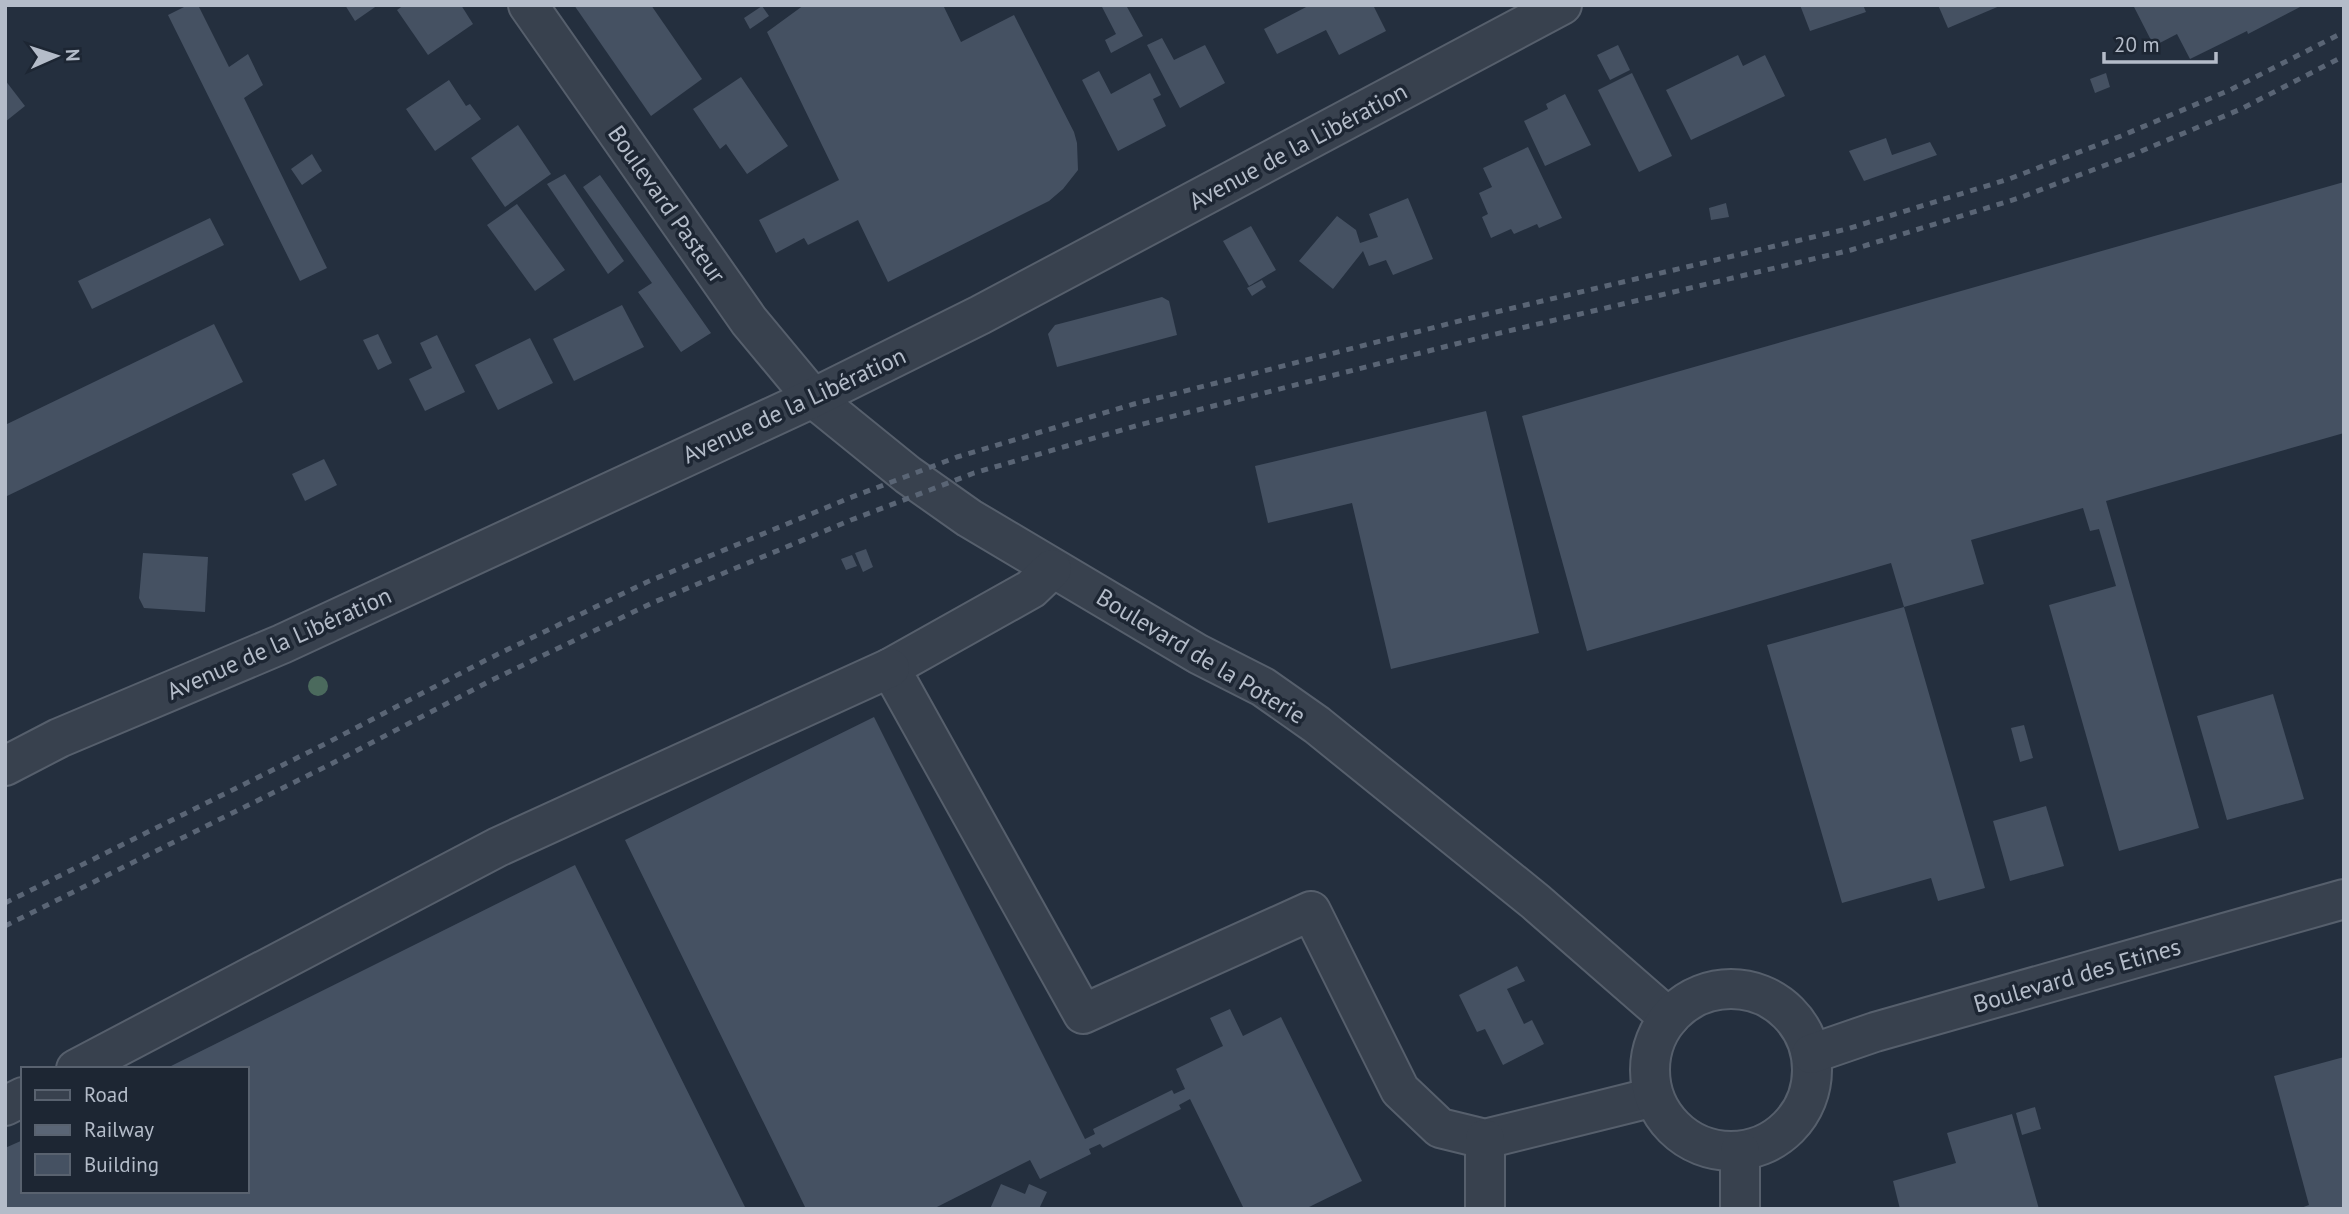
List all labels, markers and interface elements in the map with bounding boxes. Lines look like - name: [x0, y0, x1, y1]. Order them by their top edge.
- north arrow: [21, 21, 91, 91]
- scale bar: [2104, 21, 2216, 65]
- text: 20 m: [2114, 31, 2160, 58]
- text: N: [61, 48, 85, 62]
- street label: Avenue de la Libération: [1184, 75, 1412, 217]
- street label: Boulevard Pasteur: [601, 119, 733, 289]
- street label: Avenue de la Libération: [677, 340, 911, 470]
- street label: Avenue de la Libération: [162, 579, 396, 707]
- street label: Boulevard de la Poterie: [1091, 581, 1311, 731]
- street label: Boulevard des Etines: [1970, 931, 2184, 1019]
- legend: [21, 1067, 248, 1193]
- text: Road: [84, 1081, 128, 1108]
- text: Railway: [84, 1116, 154, 1143]
- text: Building: [84, 1151, 159, 1178]

